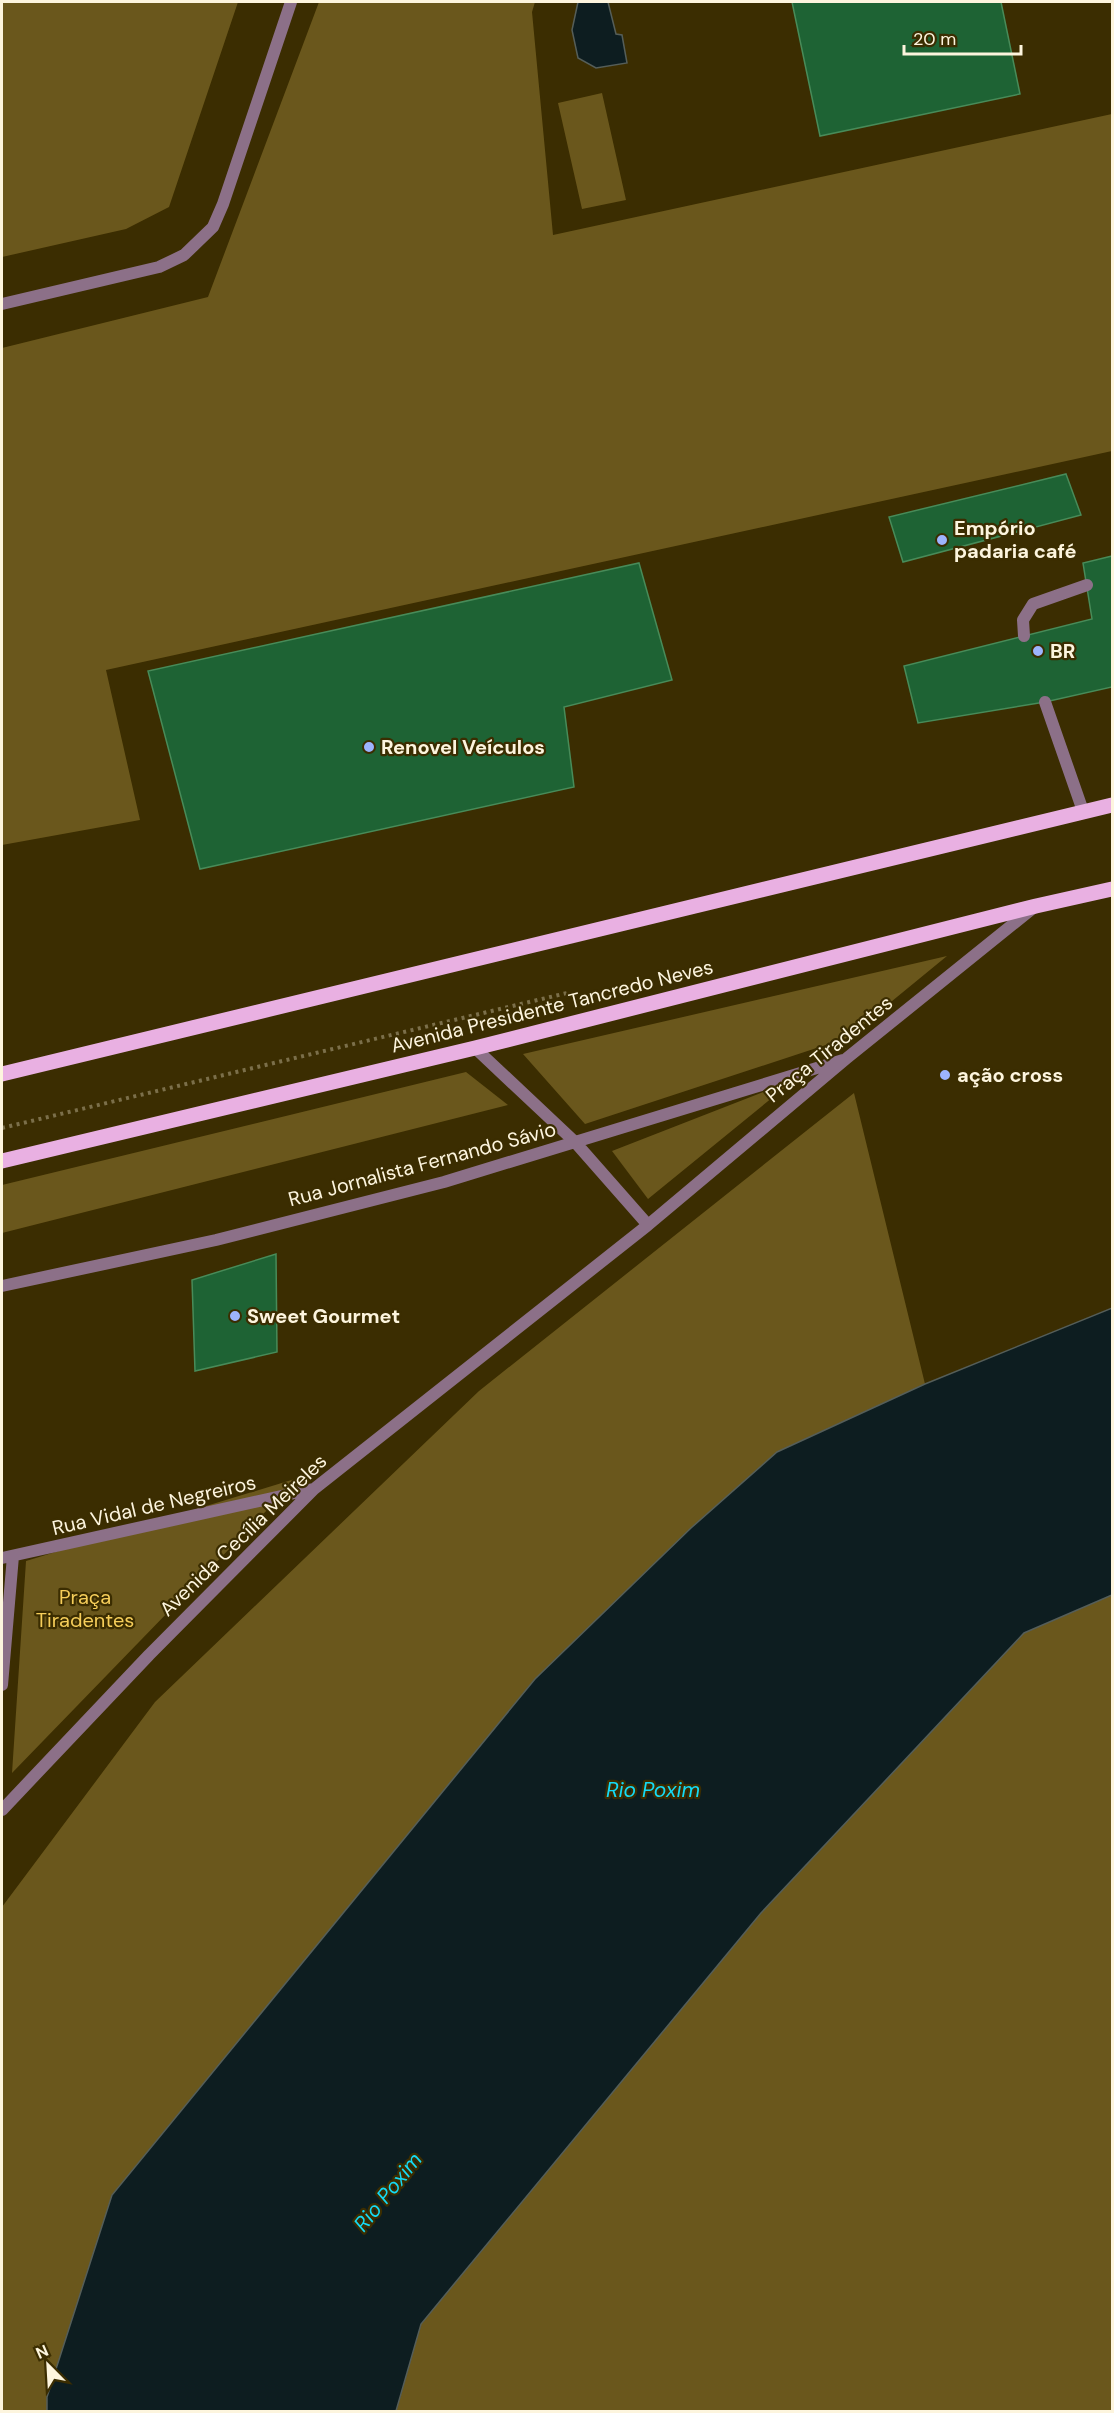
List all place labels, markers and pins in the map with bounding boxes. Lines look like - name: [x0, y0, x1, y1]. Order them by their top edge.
- place label: Empório padaria café: [954, 515, 1077, 564]
- marker: Empório padaria café: [935, 533, 949, 547]
- place label: BR: [1050, 638, 1075, 664]
- marker: BR: [1031, 644, 1045, 658]
- place label: Renovel Veículos: [381, 734, 545, 760]
- marker: Renovel Veículos: [362, 740, 376, 754]
- place label: ação cross: [957, 1062, 1063, 1088]
- marker: ação cross: [938, 1068, 952, 1082]
- place label: Sweet Gourmet: [247, 1303, 400, 1329]
- marker: Sweet Gourmet: [228, 1309, 242, 1323]

